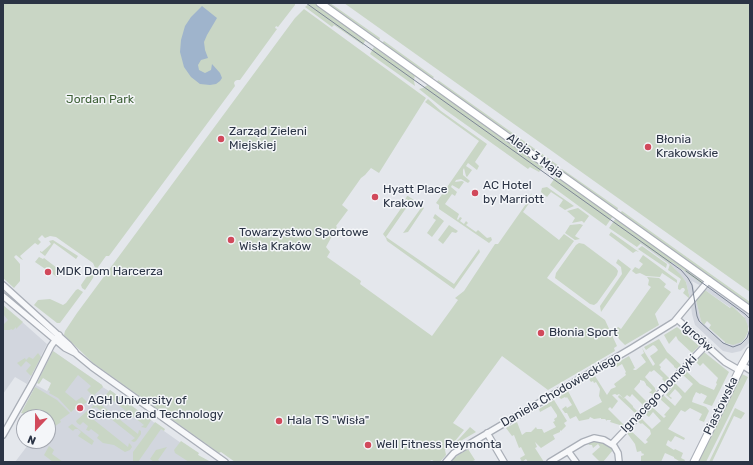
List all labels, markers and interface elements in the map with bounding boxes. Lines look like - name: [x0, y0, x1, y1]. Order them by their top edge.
- park label: Jordan Park: [66, 93, 134, 107]
- place label: Zarząd Zieleni Miejskiej: [229, 125, 307, 153]
- street label: Aleja 3 Maja: [504, 131, 566, 181]
- place label: Błonia Krakowskie: [656, 133, 718, 161]
- marker: Zarząd Zieleni Miejskiej: [216, 134, 226, 144]
- marker: Błonia Krakowskie: [643, 142, 653, 152]
- place label: AC Hotel by Marriott: [483, 179, 544, 207]
- place label: Hyatt Place Krakow: [383, 183, 447, 211]
- marker: AC Hotel by Marriott: [470, 188, 480, 198]
- marker: Hyatt Place Krakow: [370, 192, 380, 202]
- place label: Towarzystwo Sportowe Wisła Kraków: [239, 226, 368, 254]
- marker: Towarzystwo Sportowe Wisła Kraków: [226, 235, 236, 245]
- place label: MDK Dom Harcerza: [56, 265, 163, 279]
- marker: MDK Dom Harcerza: [43, 267, 53, 277]
- street label: Igrców: [678, 319, 716, 355]
- place label: Błonia Sport: [549, 326, 618, 340]
- marker: Błonia Sport: [536, 328, 546, 338]
- street label: Daniela Chodowieckiego: [498, 350, 624, 430]
- street label: Ignacego Domeyki: [618, 352, 700, 436]
- street label: Piastowska: [701, 375, 741, 437]
- place label: AGH University of Science and Technology: [88, 394, 223, 422]
- marker: AGH University of Science and Technology: [75, 403, 85, 413]
- north arrow: [16, 409, 56, 449]
- place label: Hala TS "Wisła": [287, 414, 369, 428]
- marker: Hala TS "Wisła": [274, 416, 284, 426]
- text: N: [26, 432, 38, 447]
- place label: Well Fitness Reymonta: [376, 438, 502, 452]
- marker: Well Fitness Reymonta: [363, 440, 373, 450]

